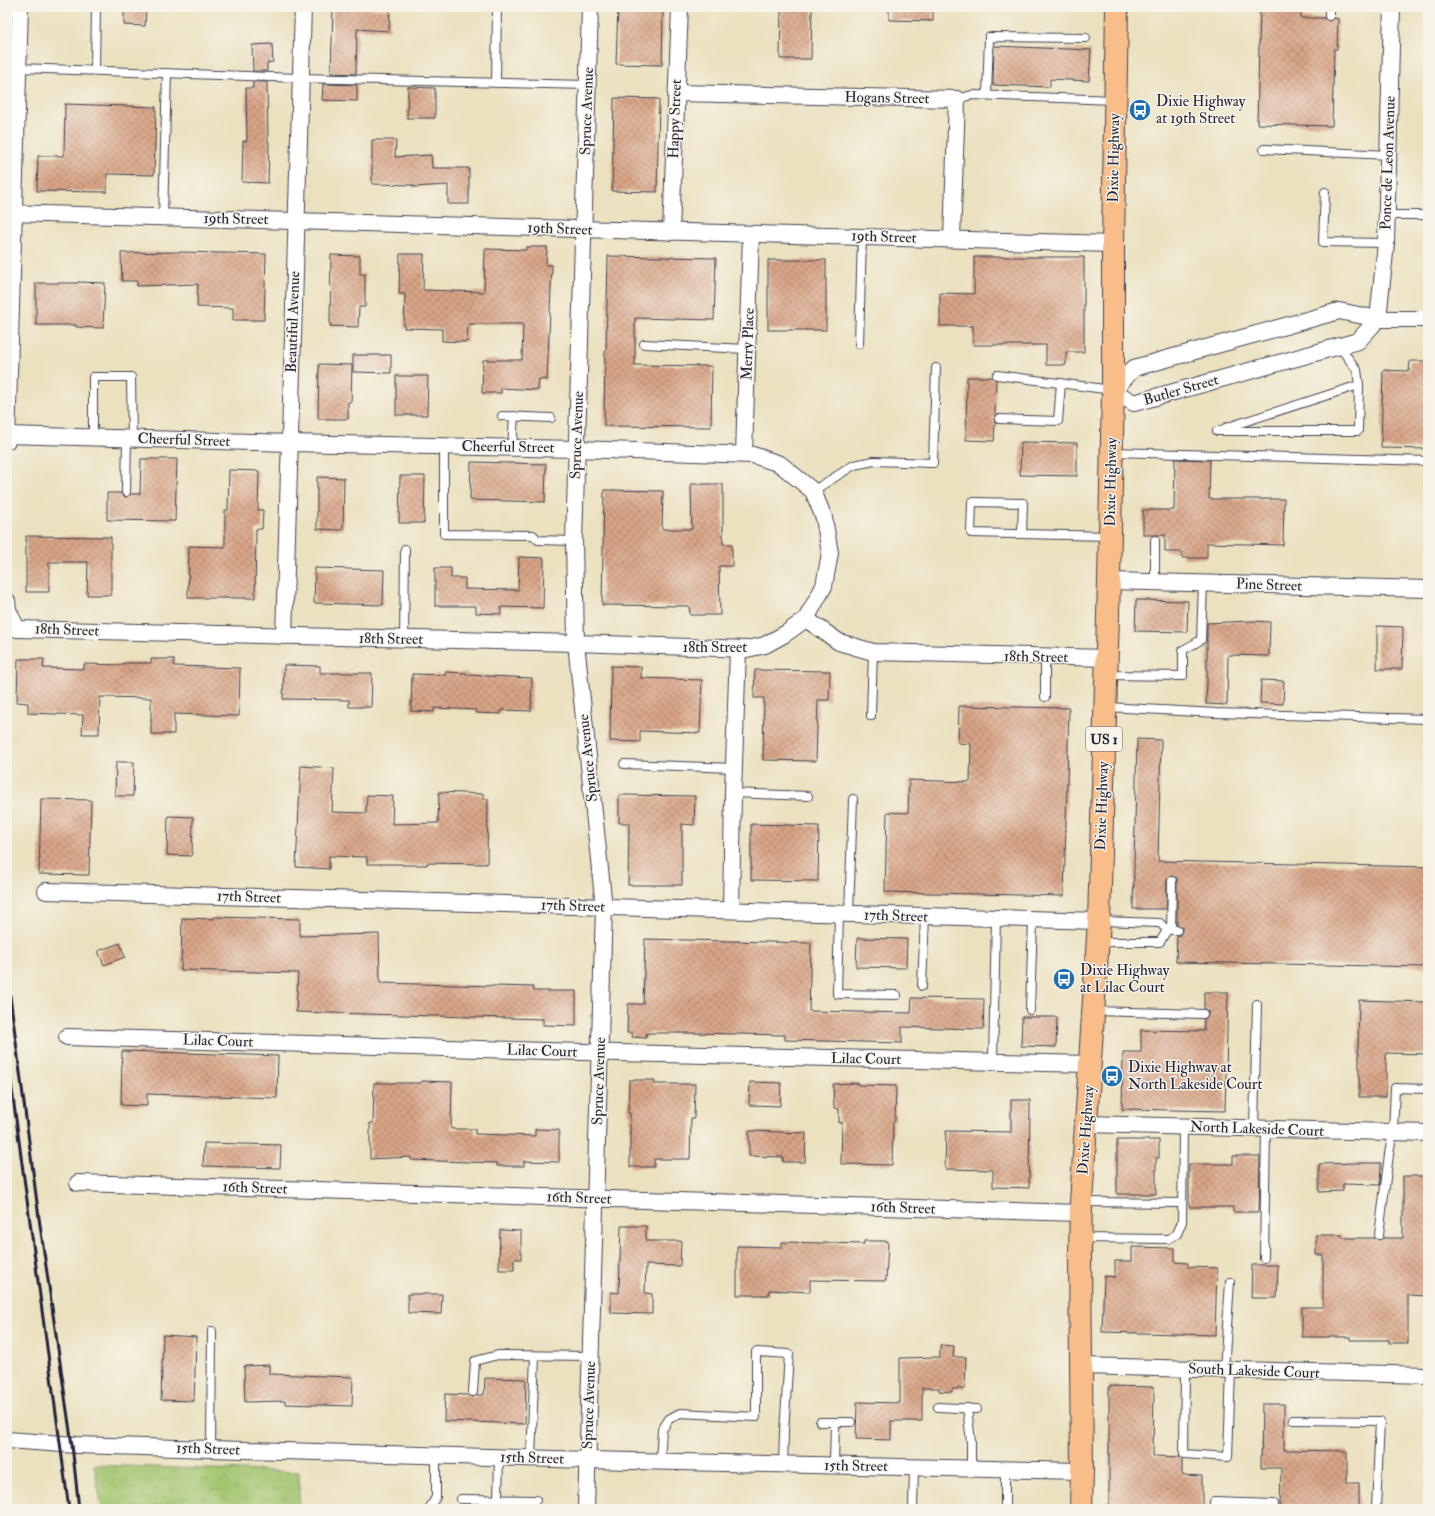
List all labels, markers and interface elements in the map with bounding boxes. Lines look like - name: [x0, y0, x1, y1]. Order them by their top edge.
- street label: Spruce Avenue: [576, 67, 599, 155]
- street label: Happy Street: [664, 79, 687, 159]
- street label: Hogans Street: [844, 88, 930, 108]
- place label: Dixie Highway at 19th Street: [1156, 92, 1246, 128]
- street label: Ponce de Leon Avenue: [1376, 96, 1400, 230]
- bus stop icon: Dixie Highway at 19th Street: [1127, 97, 1153, 123]
- street label: Dixie Highway: [1104, 113, 1124, 203]
- street label: 19th Street: [203, 209, 269, 229]
- street label: 19th Street: [527, 218, 593, 240]
- street label: 19th Street: [851, 226, 917, 248]
- street label: Beautiful Avenue: [282, 271, 304, 373]
- street label: Merry Place: [737, 307, 759, 381]
- street label: Butler Street: [1141, 370, 1221, 410]
- street label: Spruce Avenue: [566, 391, 589, 479]
- street label: Cheerful Street: [137, 429, 231, 451]
- street label: Cheerful Street: [461, 437, 555, 457]
- street label: Dixie Highway: [1101, 437, 1121, 527]
- street label: Pine Street: [1236, 574, 1302, 596]
- street label: 18th Street: [34, 619, 100, 641]
- street label: 18th Street: [359, 629, 424, 649]
- street label: 18th Street: [683, 638, 747, 657]
- street label: 18th Street: [1004, 647, 1069, 667]
- street label: Spruce Avenue: [574, 713, 603, 803]
- road number: US 1: [1086, 727, 1122, 751]
- street label: Dixie Highway: [1091, 761, 1113, 851]
- street label: 17th Street: [217, 886, 282, 908]
- street label: 17th Street: [541, 895, 606, 917]
- street label: 17th Street: [864, 905, 929, 927]
- place label: Dixie Highway at Lilac Court: [1080, 961, 1170, 997]
- bus stop icon: Dixie Highway at Lilac Court: [1051, 966, 1077, 992]
- street label: Lilac Court: [182, 1030, 254, 1052]
- street label: Spruce Avenue: [588, 1037, 611, 1125]
- street label: Lilac Court: [506, 1040, 578, 1062]
- street label: Lilac Court: [831, 1049, 902, 1069]
- place label: Dixie Highway at North Lakeside Court: [1128, 1058, 1262, 1094]
- bus stop icon: Dixie Highway at North Lakeside Court: [1099, 1063, 1125, 1089]
- street label: Dixie Highway: [1073, 1084, 1099, 1175]
- street label: North Lakeside Court: [1190, 1117, 1325, 1141]
- street label: 16th Street: [222, 1177, 288, 1199]
- street label: 16th Street: [546, 1187, 612, 1209]
- street label: 16th Street: [870, 1197, 936, 1219]
- street label: South Lakeside Court: [1188, 1359, 1320, 1383]
- street label: Spruce Avenue: [578, 1361, 601, 1449]
- street label: 15th Street: [176, 1438, 240, 1460]
- street label: 15th Street: [500, 1447, 564, 1469]
- street label: 15th Street: [824, 1456, 888, 1476]

